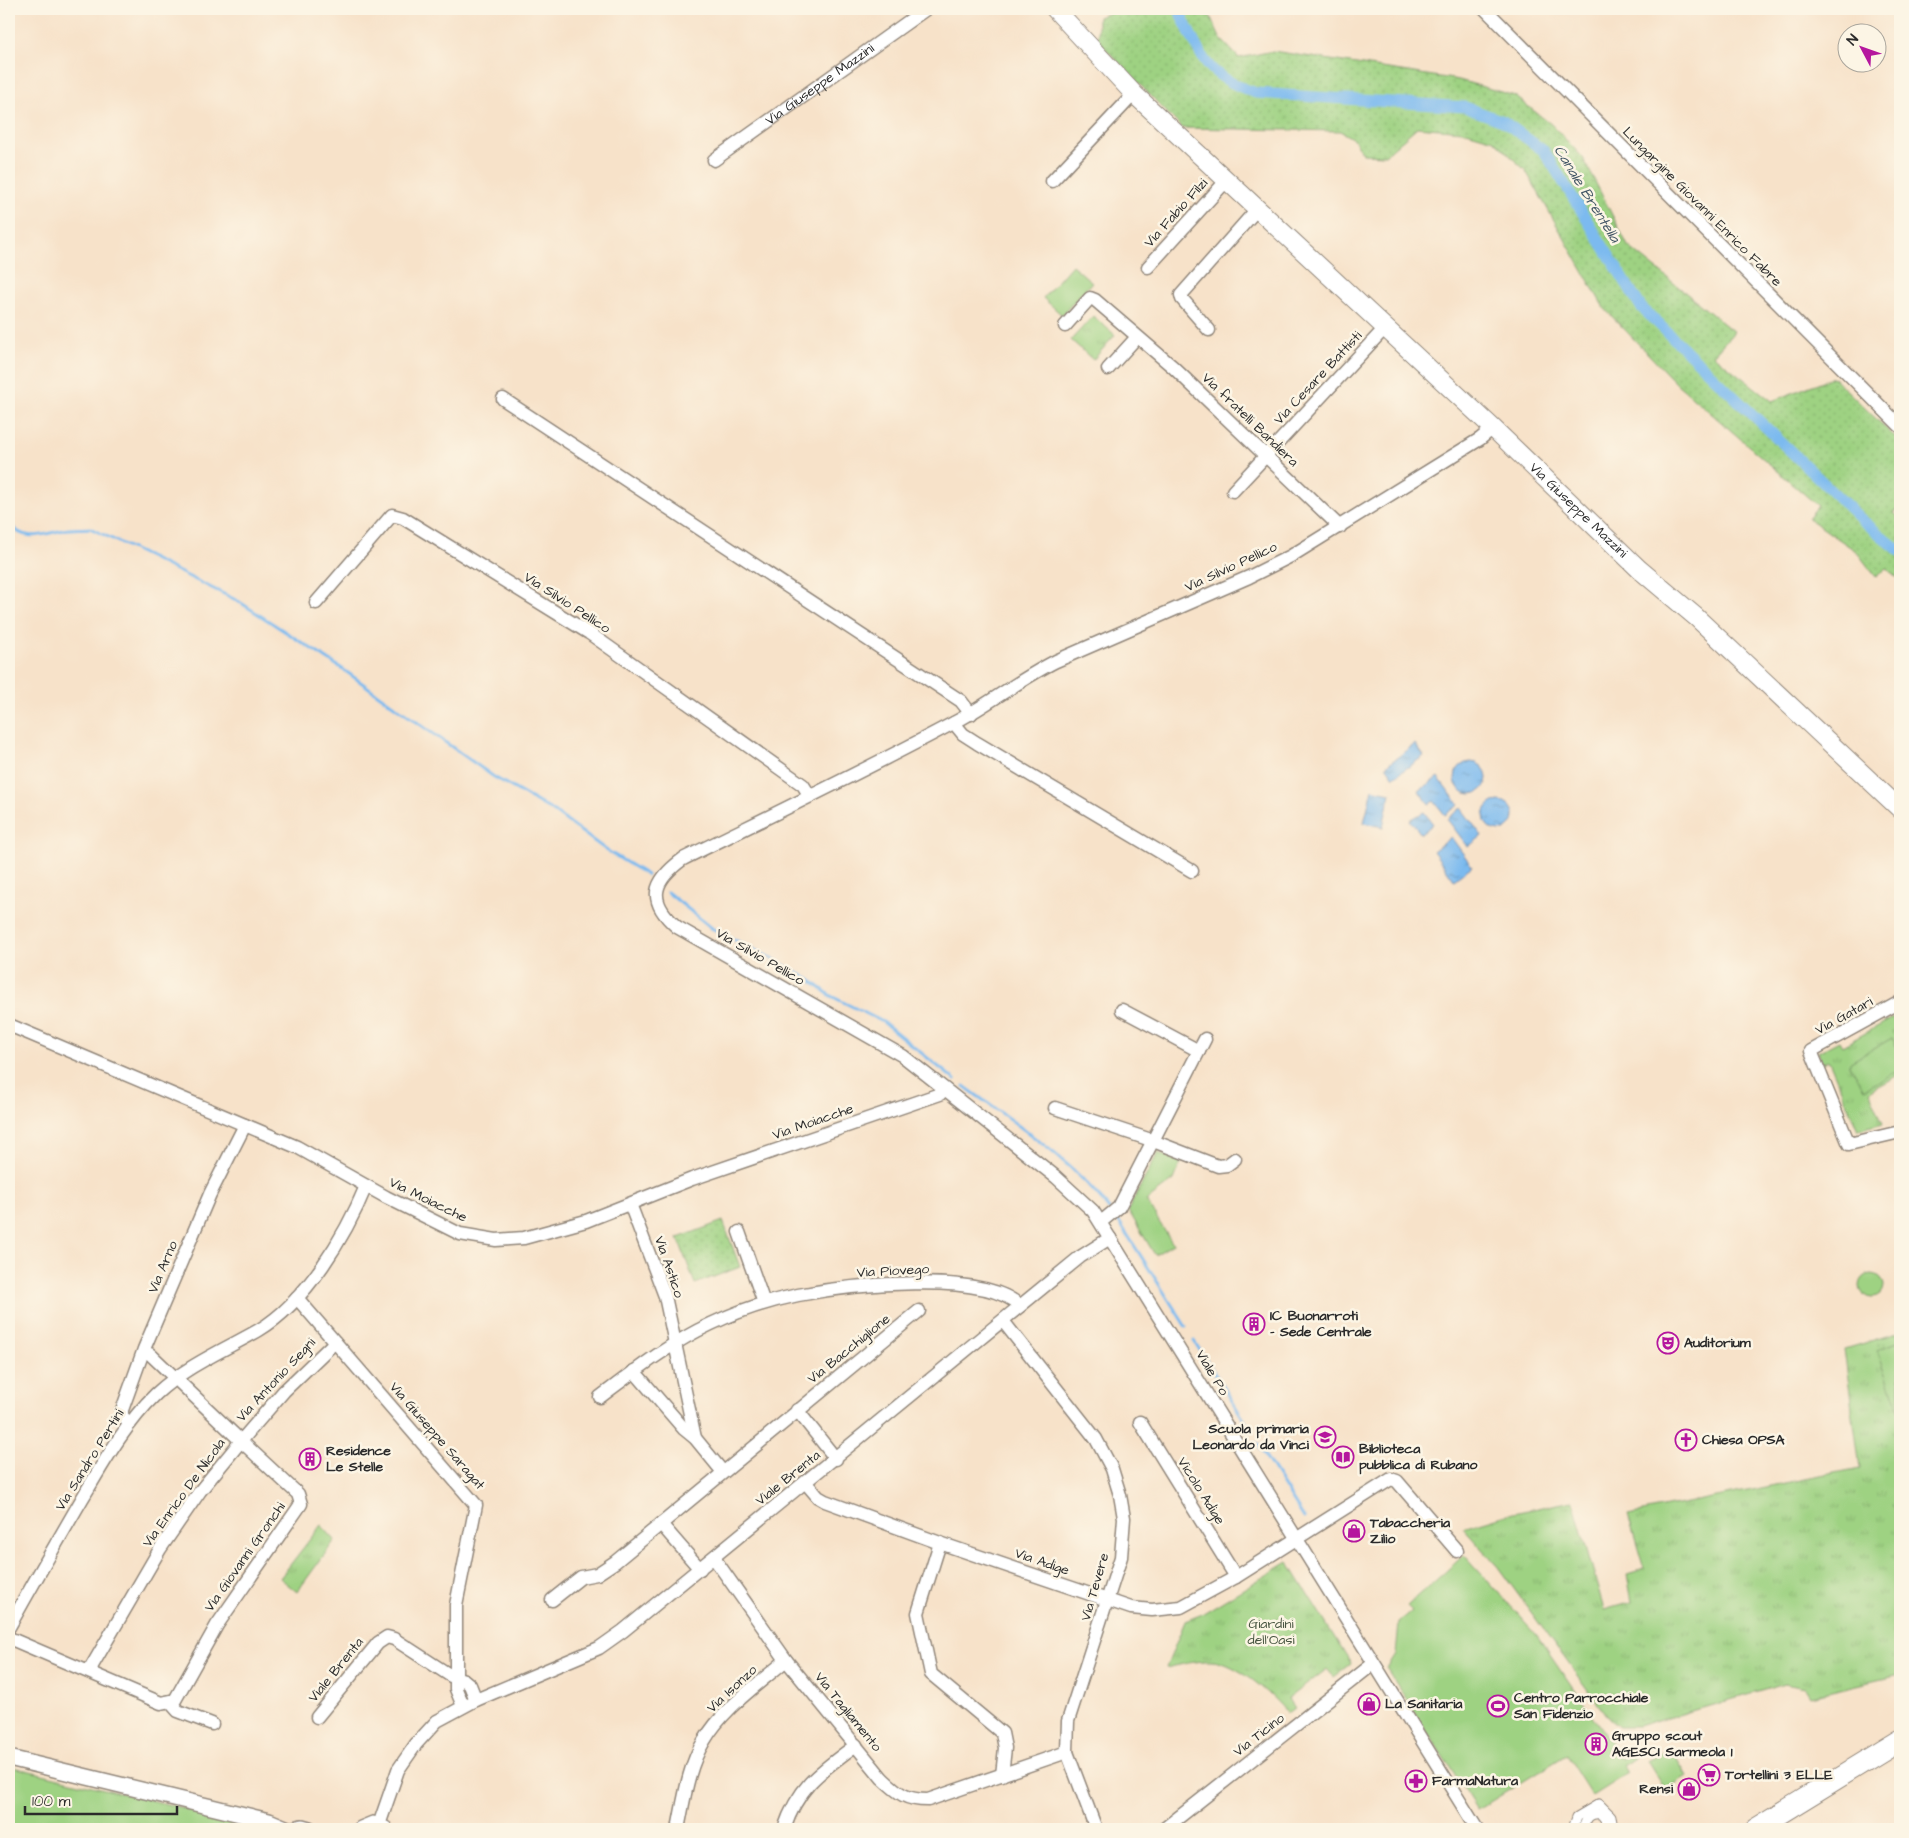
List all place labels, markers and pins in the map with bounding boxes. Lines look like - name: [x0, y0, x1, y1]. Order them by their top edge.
- place label: IC Buonarroti - Sede Centrale: [1270, 1306, 1372, 1342]
- building icon: IC Buonarroti - Sede Centrale: [1242, 1312, 1266, 1336]
- theatre icon: Auditorium: [1656, 1331, 1680, 1355]
- place label: Auditorium: [1684, 1333, 1752, 1353]
- place label: Scuola primaria Leonardo da Vinci: [1193, 1419, 1310, 1455]
- school or university icon: Scuola primaria Leonardo da Vinci: [1313, 1425, 1337, 1449]
- church icon: Chiesa OPSA: [1674, 1428, 1698, 1452]
- place label: Chiesa OPSA: [1702, 1430, 1786, 1450]
- place label: Biblioteca pubblica di Rubano: [1359, 1439, 1478, 1475]
- place label: Residence Le Stelle: [326, 1441, 391, 1477]
- library icon: Biblioteca pubblica di Rubano: [1331, 1445, 1355, 1469]
- building icon: Residence Le Stelle: [298, 1447, 322, 1471]
- place label: Tabaccheria Zilio: [1369, 1513, 1451, 1549]
- shop icon: Tabaccheria Zilio: [1342, 1519, 1366, 1543]
- place label: Centro Parrocchiale San Fidenzio: [1513, 1688, 1649, 1724]
- shop icon: La Sanitaria: [1357, 1692, 1381, 1716]
- place label: La Sanitaria: [1385, 1694, 1463, 1714]
- sports icon: Centro Parrocchiale San Fidenzio: [1486, 1694, 1510, 1718]
- place label: Gruppo scout AGESCI Sarmeola 1: [1612, 1726, 1733, 1762]
- building icon: Gruppo scout AGESCI Sarmeola 1: [1584, 1732, 1608, 1756]
- supermarket icon: Tortellini 3 ELLE: [1697, 1763, 1721, 1787]
- place label: Tortellini 3 ELLE: [1724, 1765, 1833, 1785]
- pharmacy icon: FarmaNatura: [1404, 1769, 1428, 1793]
- place label: FarmaNatura: [1432, 1771, 1519, 1791]
- shop icon: Rensi: [1677, 1777, 1701, 1801]
- place label: Rensi: [1639, 1779, 1674, 1799]

